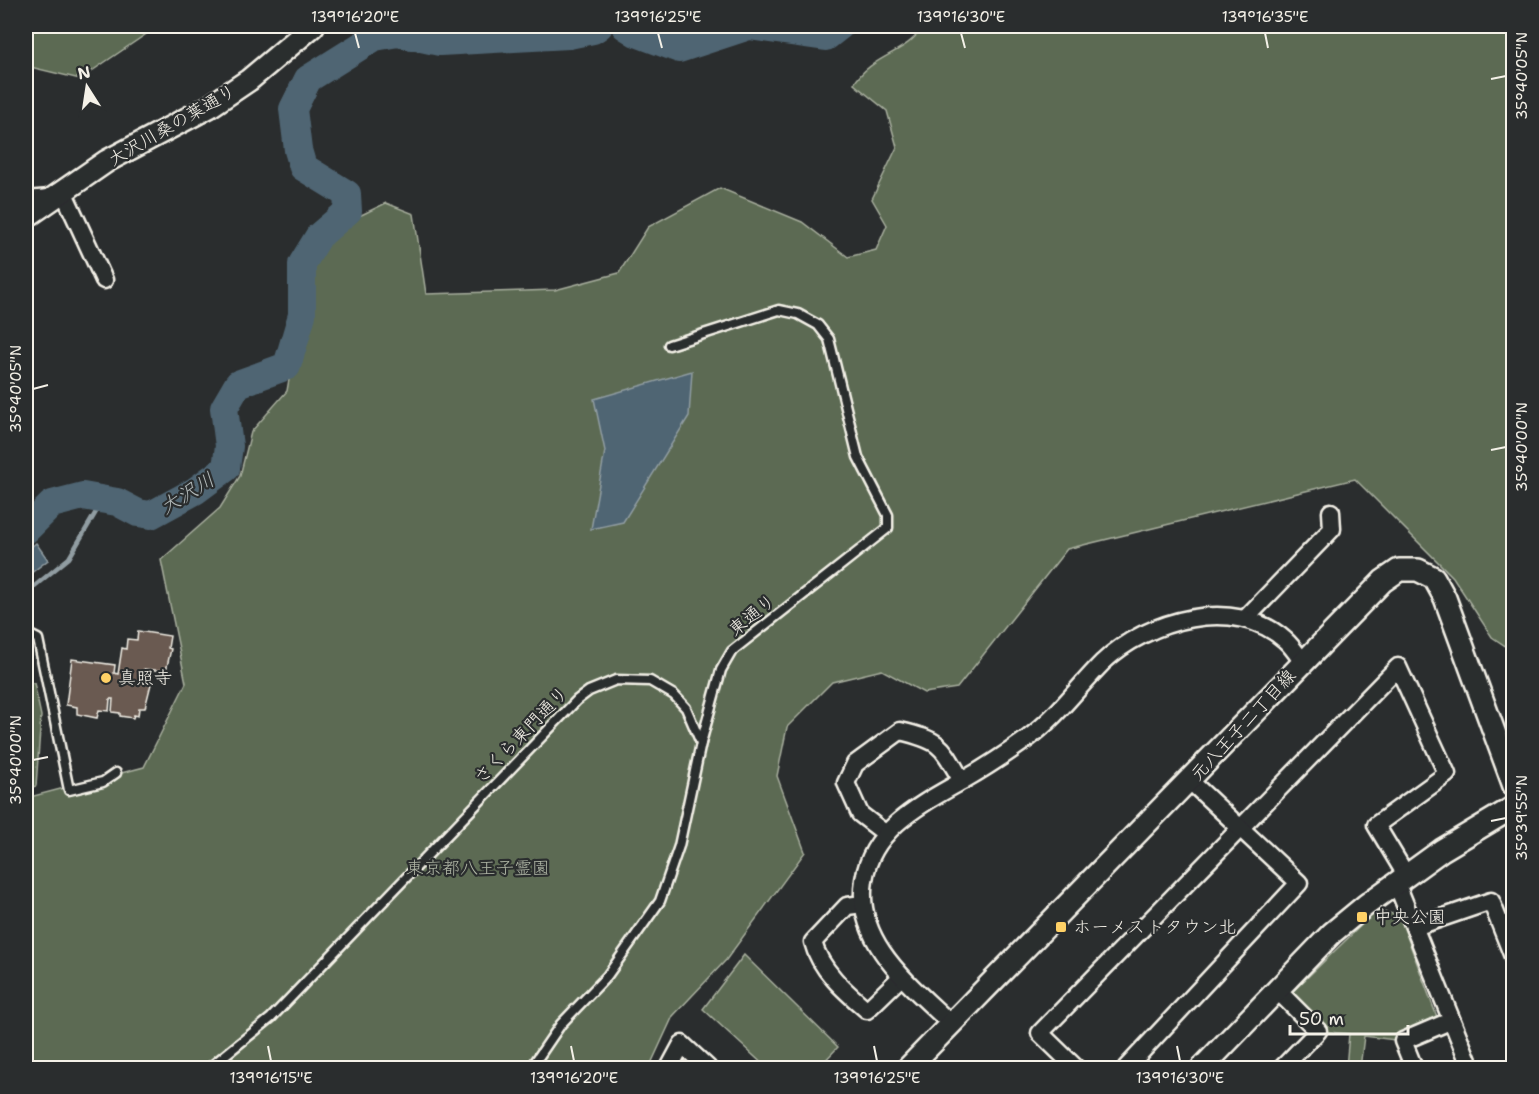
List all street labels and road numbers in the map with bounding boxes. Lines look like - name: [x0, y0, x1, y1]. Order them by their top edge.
- street label: 大沢川桑の葉通り: [104, 79, 240, 171]
- street label: 東通り: [723, 589, 781, 641]
- street label: 元八王子二丁目線: [1185, 664, 1301, 786]
- street label: さくら東門通り: [469, 681, 573, 789]

